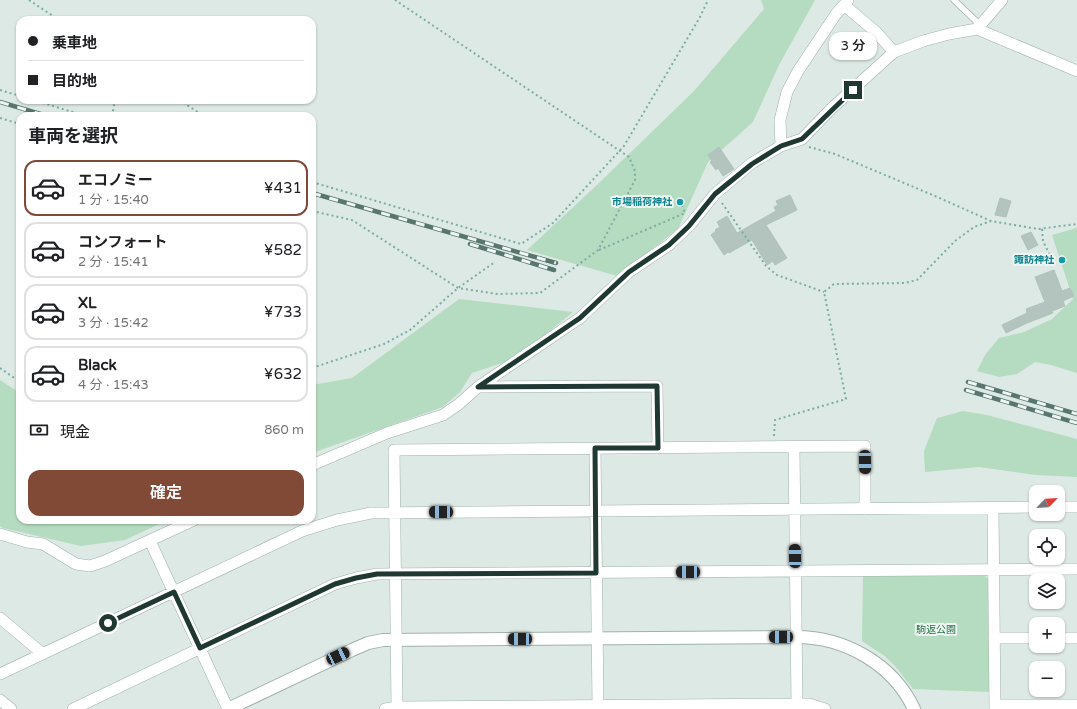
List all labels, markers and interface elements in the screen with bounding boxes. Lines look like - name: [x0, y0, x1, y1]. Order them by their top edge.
- callout: 3 分: [829, 32, 877, 60]
- text: 乗車地: [52, 34, 97, 52]
- text: 3 分: [841, 38, 865, 54]
- text: 目的地: [52, 72, 97, 90]
- route end: [844, 81, 862, 99]
- text: 車両を選択: [28, 125, 118, 147]
- icon: car: [30, 170, 66, 206]
- text: エコノミー: [78, 171, 153, 189]
- text: ¥431: [264, 179, 302, 197]
- text: 1 分 · 15:40: [78, 192, 149, 208]
- place label: 市場稲荷神社: [612, 196, 673, 208]
- marker: 市場稲荷神社: [675, 197, 685, 207]
- icon: car: [30, 232, 66, 268]
- text: コンフォート: [78, 233, 168, 251]
- text: ¥582: [264, 241, 302, 259]
- text: 2 分 · 15:41: [78, 254, 149, 270]
- place label: 諏訪神社: [1014, 254, 1055, 266]
- marker: 諏訪神社: [1057, 255, 1067, 265]
- icon: car: [30, 294, 66, 330]
- text: XL: [78, 294, 97, 312]
- text: ¥733: [264, 303, 302, 321]
- text: 3 分 · 15:42: [78, 315, 149, 331]
- icon: car: [30, 356, 66, 392]
- text: Black: [78, 356, 117, 374]
- text: ¥632: [264, 365, 302, 383]
- text: 4 分 · 15:43: [78, 377, 149, 393]
- icon: cash: [28, 419, 50, 441]
- text: 860 m: [264, 422, 304, 438]
- text: 現金: [60, 423, 90, 441]
- car: [859, 450, 871, 474]
- button: 確定: [28, 470, 304, 516]
- north arrow: [1029, 485, 1065, 521]
- map controls: [1029, 485, 1065, 697]
- car: [429, 506, 453, 518]
- button: locate: [1029, 529, 1065, 565]
- car: [789, 544, 801, 568]
- car: [676, 566, 700, 578]
- button: layers: [1029, 573, 1065, 609]
- route start: [99, 614, 117, 632]
- button: +: [1029, 617, 1065, 653]
- park label: 駒返公園: [916, 624, 956, 636]
- car: [769, 631, 793, 643]
- car: [508, 633, 532, 645]
- car: [325, 645, 351, 667]
- button: −: [1029, 661, 1065, 697]

